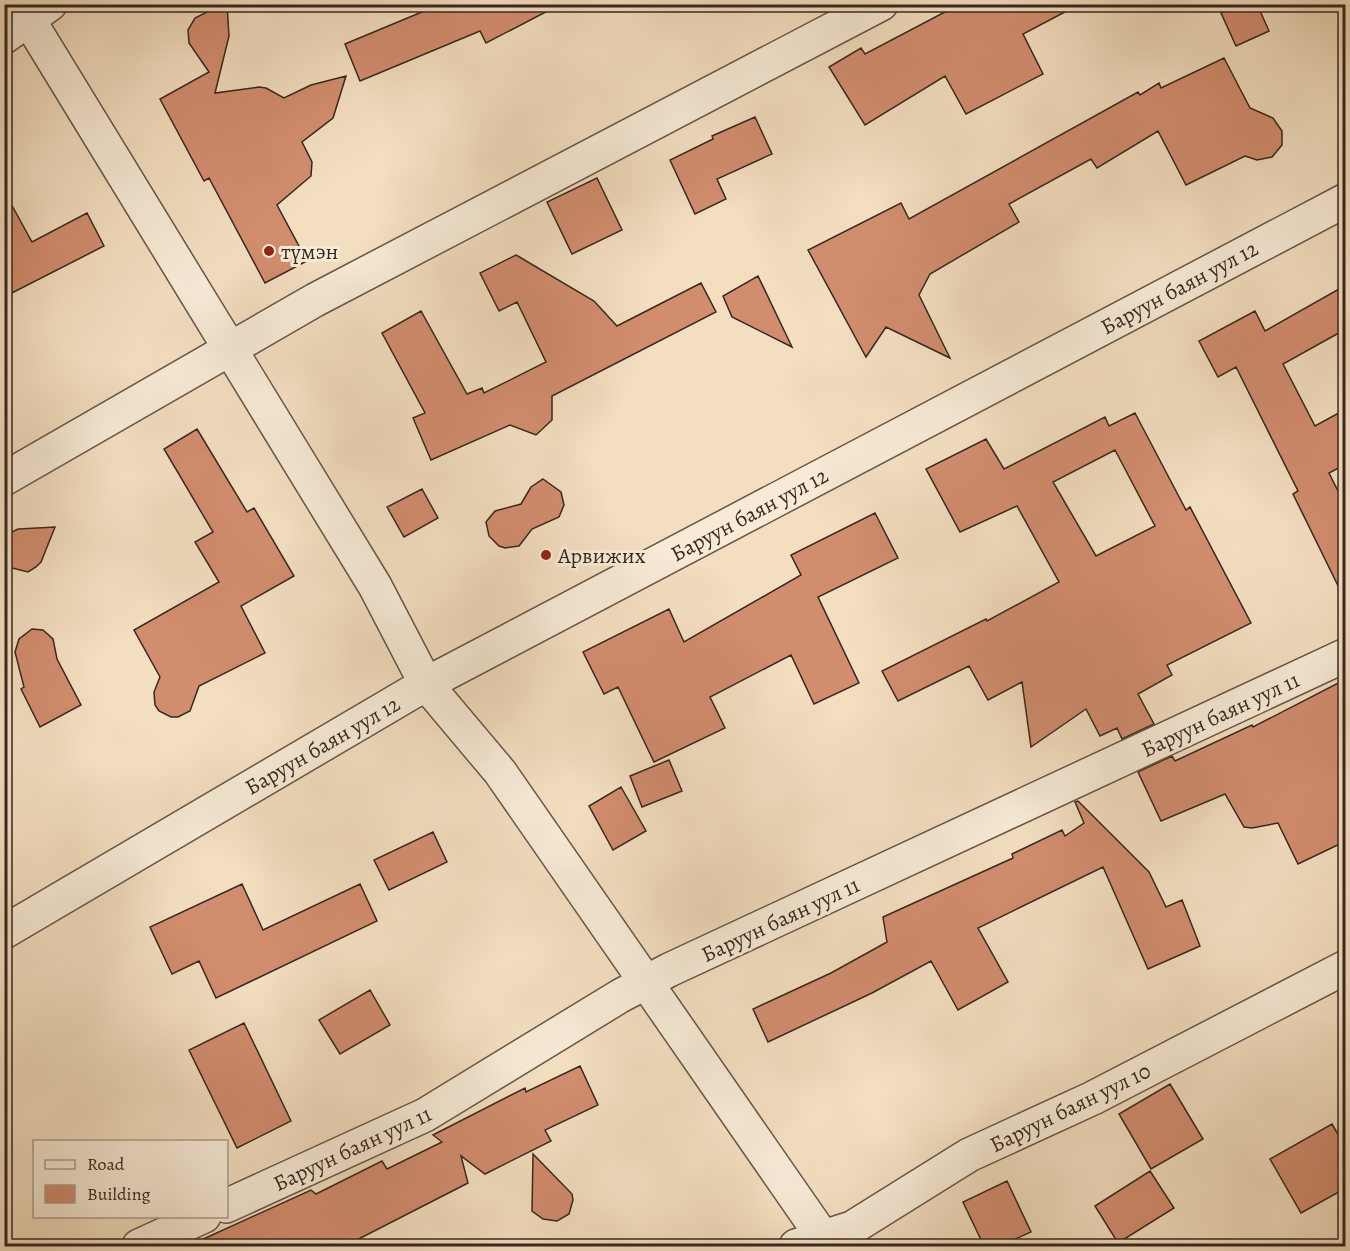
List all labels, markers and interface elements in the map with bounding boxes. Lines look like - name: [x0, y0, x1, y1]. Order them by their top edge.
- street label: Баруун баян уул 12: [1096, 234, 1263, 342]
- place label: түмэн: [281, 237, 338, 267]
- marker: түмэн: [262, 244, 276, 258]
- street label: Баруун баян уул 12: [666, 461, 833, 569]
- place label: Арвижих: [557, 541, 646, 571]
- marker: Арвижих: [539, 548, 553, 562]
- street label: Баруун баян уул 11: [1136, 665, 1304, 765]
- street label: Баруун баян уул 12: [240, 689, 405, 802]
- street label: Баруун баян уул 11: [696, 870, 864, 970]
- street label: Баруун баян уул 10: [985, 1056, 1156, 1160]
- street label: Баруун баян уул 11: [268, 1099, 436, 1199]
- legend: [33, 1140, 228, 1218]
- text: Road: [87, 1152, 125, 1176]
- text: Building: [87, 1182, 151, 1206]

